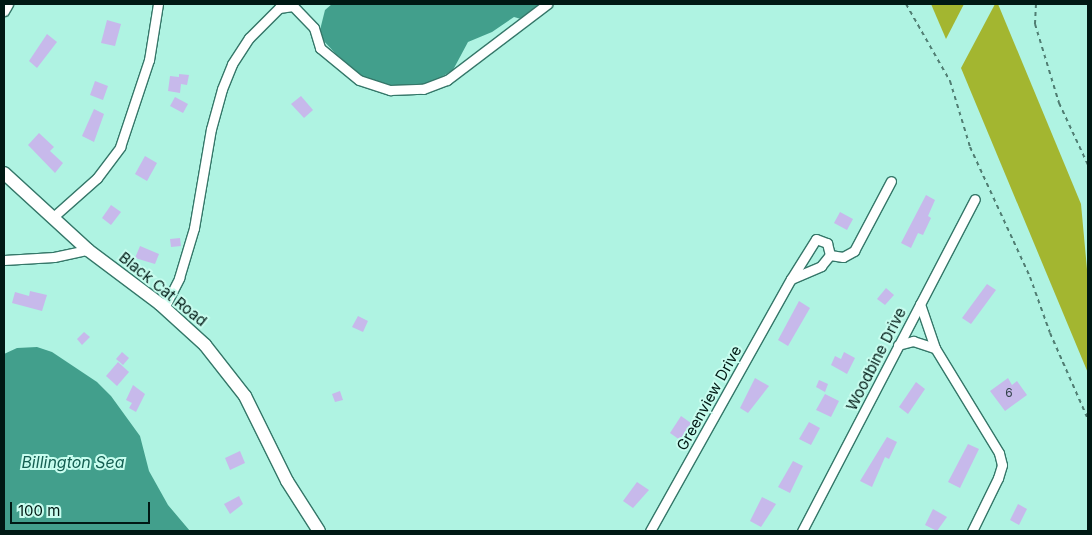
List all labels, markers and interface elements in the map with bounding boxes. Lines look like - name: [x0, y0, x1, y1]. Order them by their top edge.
- street label: Black Cat Road: [116, 248, 210, 330]
- street label: Woodbine Drive: [842, 305, 910, 413]
- street label: Greenview Drive: [673, 342, 745, 454]
- house number: 6: [1005, 386, 1013, 400]
- water label: Billington Sea: [21, 452, 125, 472]
- scale bar: [12, 492, 152, 524]
- text: 100 m: [18, 501, 60, 520]

